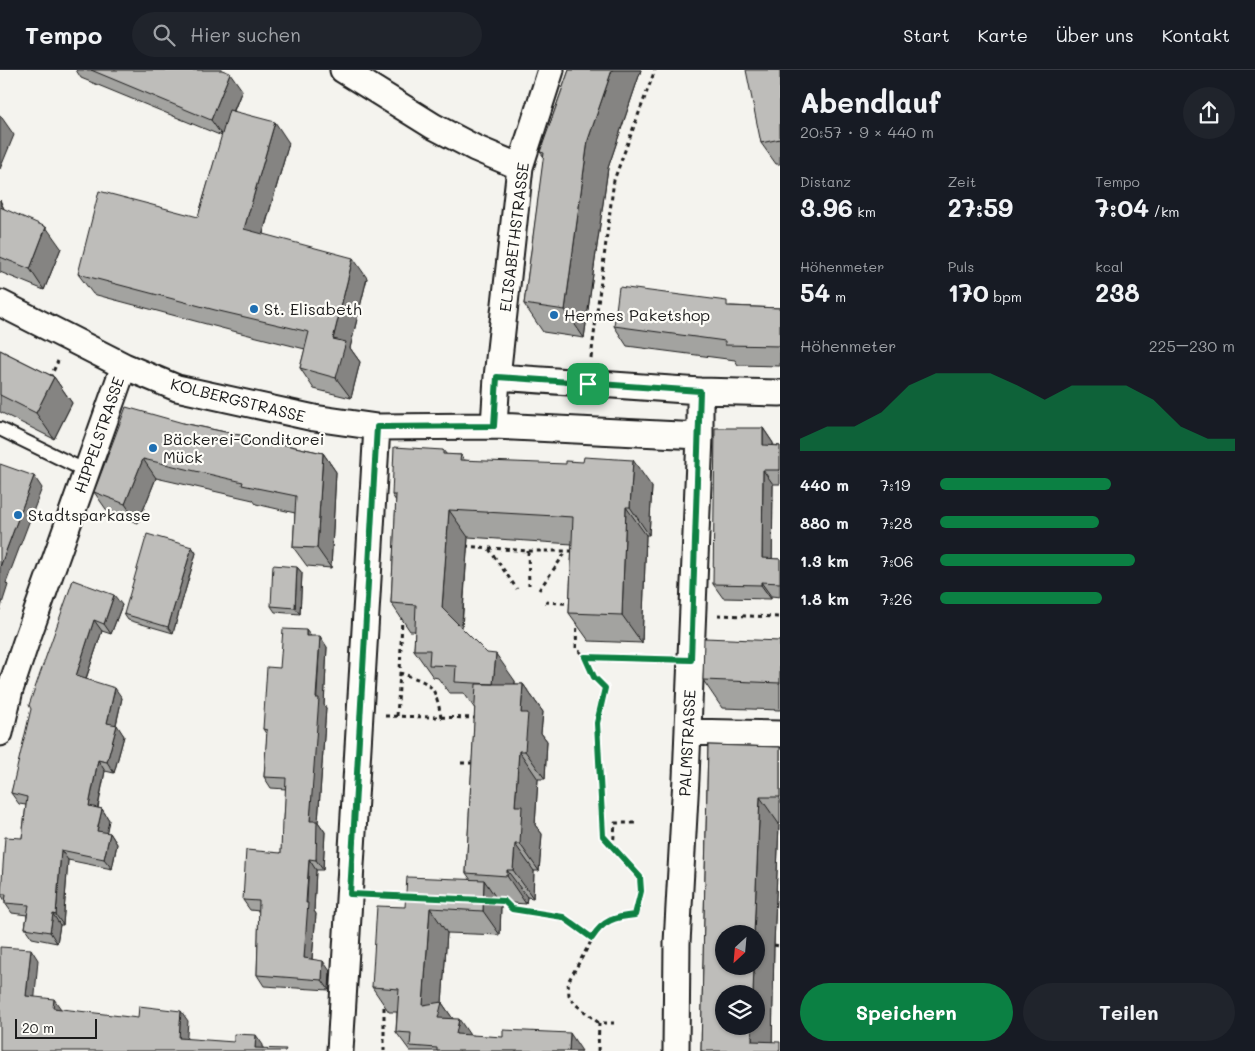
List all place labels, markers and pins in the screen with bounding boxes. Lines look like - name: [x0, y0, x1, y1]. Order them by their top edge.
- place label: St. Elisabeth: [264, 298, 362, 319]
- marker: St. Elisabeth: [248, 303, 260, 315]
- place label: Hermes Paketshop: [564, 304, 710, 325]
- marker: Hermes Paketshop: [548, 309, 560, 321]
- pin: [567, 363, 609, 405]
- place label: Bäckerei-Conditorei Mück: [163, 428, 324, 467]
- marker: Bäckerei-Conditorei Mück: [147, 442, 159, 454]
- place label: Stadtsparkasse: [28, 504, 151, 525]
- marker: Stadtsparkasse: [12, 509, 24, 521]

